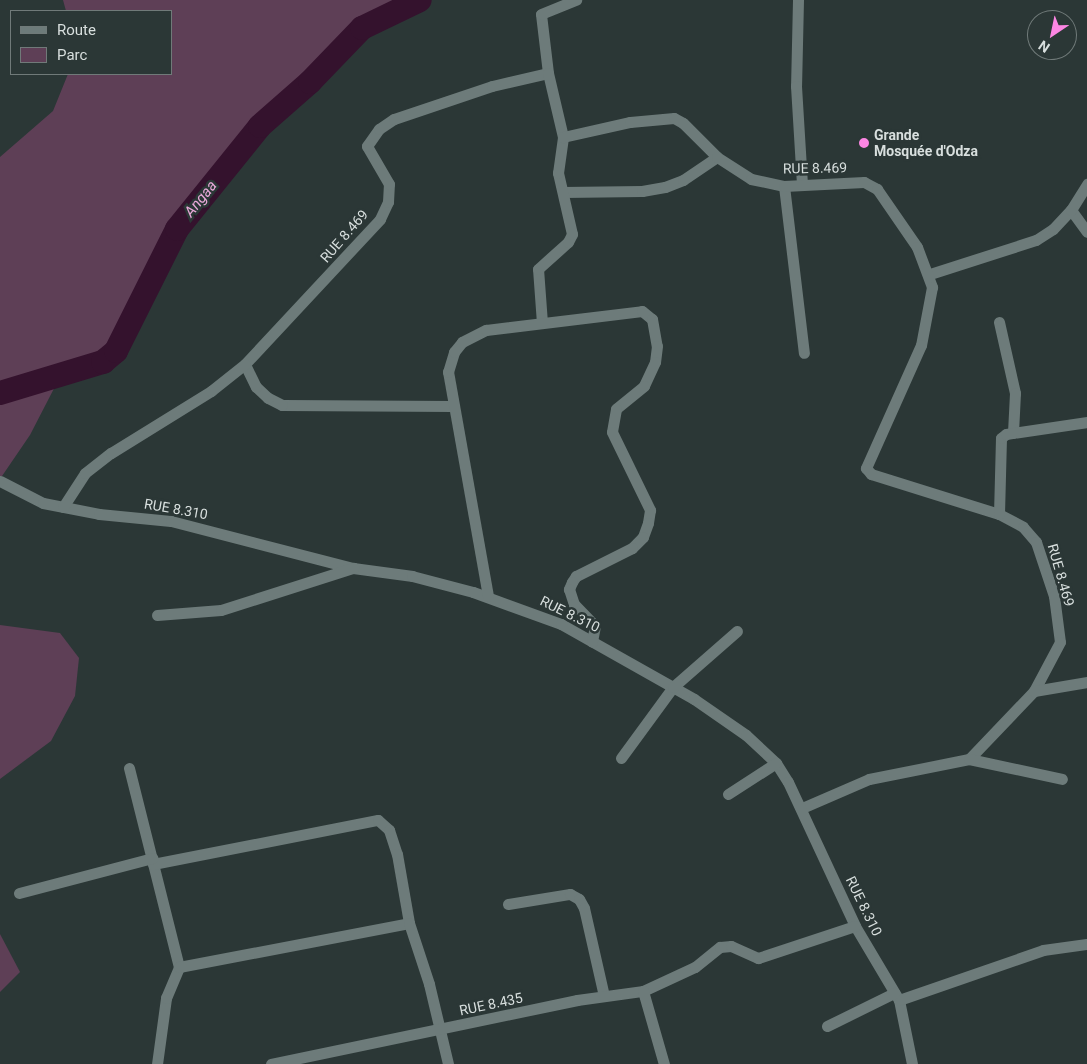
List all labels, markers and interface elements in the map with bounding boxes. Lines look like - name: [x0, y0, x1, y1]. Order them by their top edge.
- legend: [10, 10, 172, 75]
- north arrow: [1027, 10, 1077, 60]
- text: Route: [57, 21, 96, 39]
- text: N: [1036, 37, 1053, 56]
- text: Parc: [57, 46, 87, 64]
- place label: Grande Mosquée d'Odza: [874, 127, 978, 160]
- marker: Grande Mosquée d'Odza: [858, 137, 870, 149]
- street label: RUE 8.469: [783, 159, 847, 177]
- water label: Angaa: [181, 177, 221, 221]
- street label: RUE 8.469: [317, 206, 371, 266]
- street label: RUE 8.310: [143, 495, 209, 523]
- street label: RUE 8.469: [1044, 542, 1078, 608]
- street label: RUE 8.310: [537, 592, 603, 636]
- street label: RUE 8.310: [842, 873, 886, 939]
- street label: RUE 8.435: [458, 989, 524, 1019]

